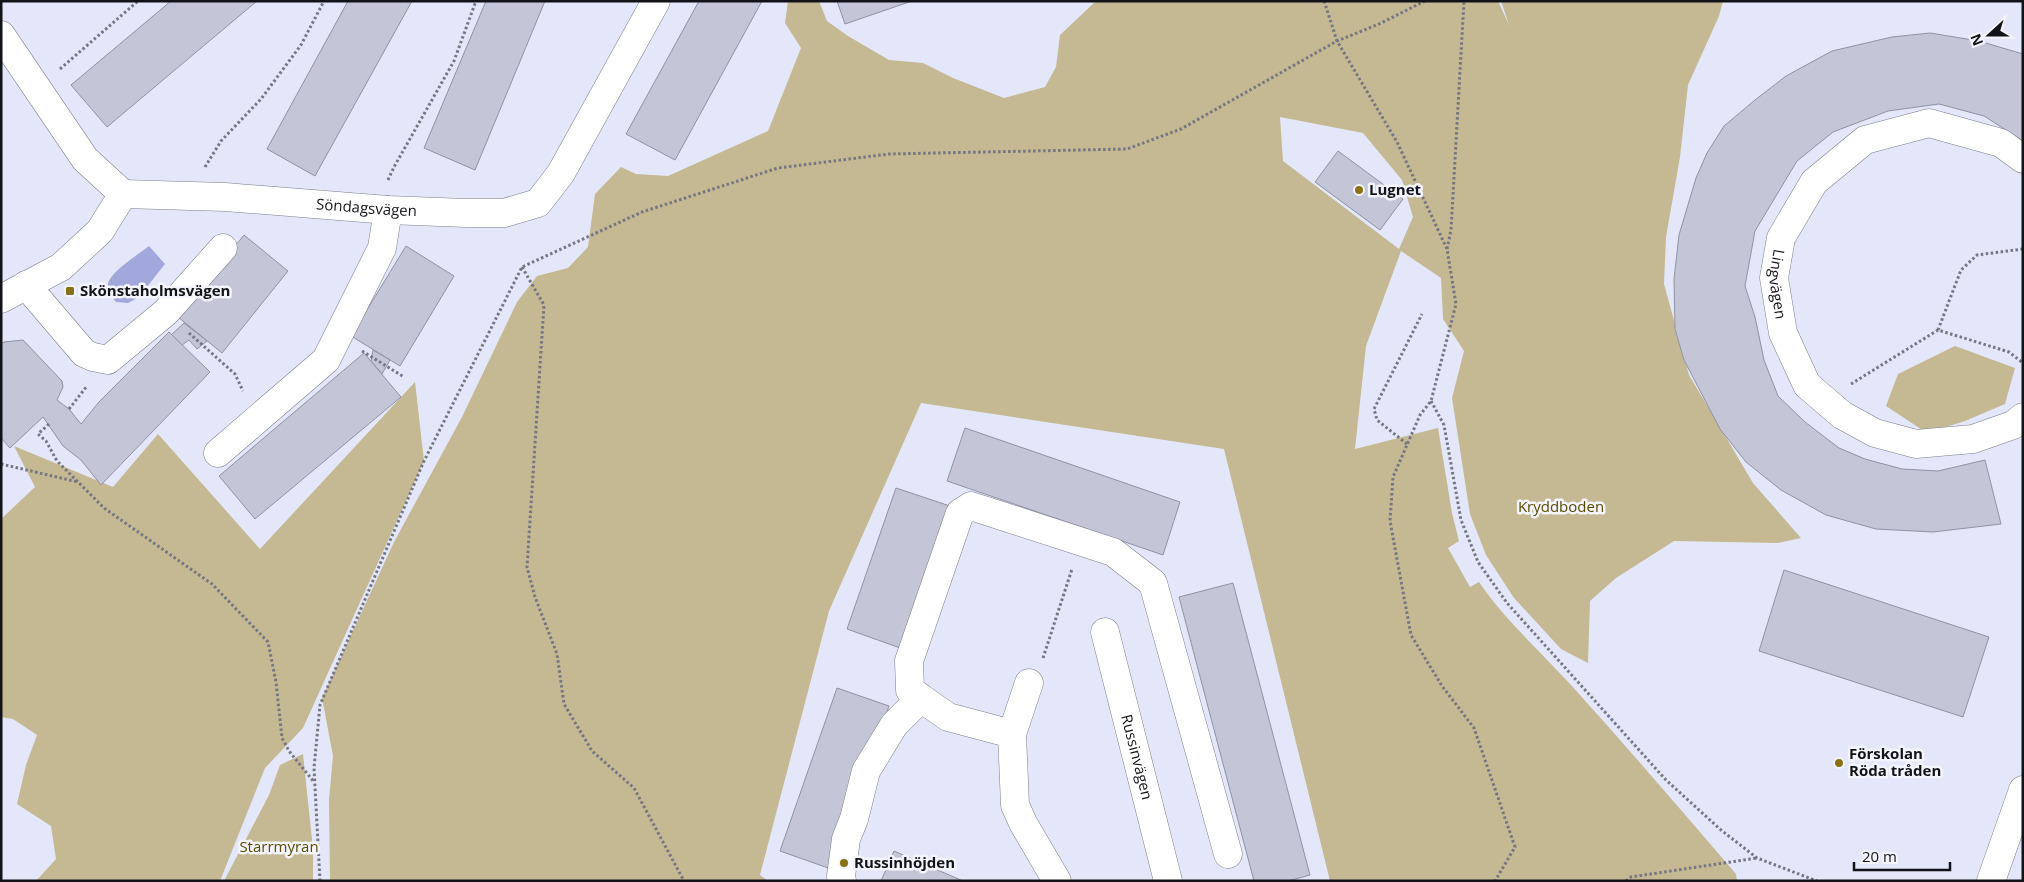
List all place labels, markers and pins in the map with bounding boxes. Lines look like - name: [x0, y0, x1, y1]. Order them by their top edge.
- place label: Lugnet: [1369, 179, 1422, 199]
- marker: Lugnet: [1353, 184, 1365, 196]
- place label: Skönstaholmsvägen: [80, 280, 230, 300]
- marker: Skönstaholmsvägen: [64, 285, 76, 297]
- place label: Förskolan Röda tråden: [1849, 743, 1941, 780]
- marker: Förskolan Röda tråden: [1833, 757, 1845, 769]
- place label: Russinhöjden: [854, 852, 955, 872]
- marker: Russinhöjden: [838, 857, 850, 869]

